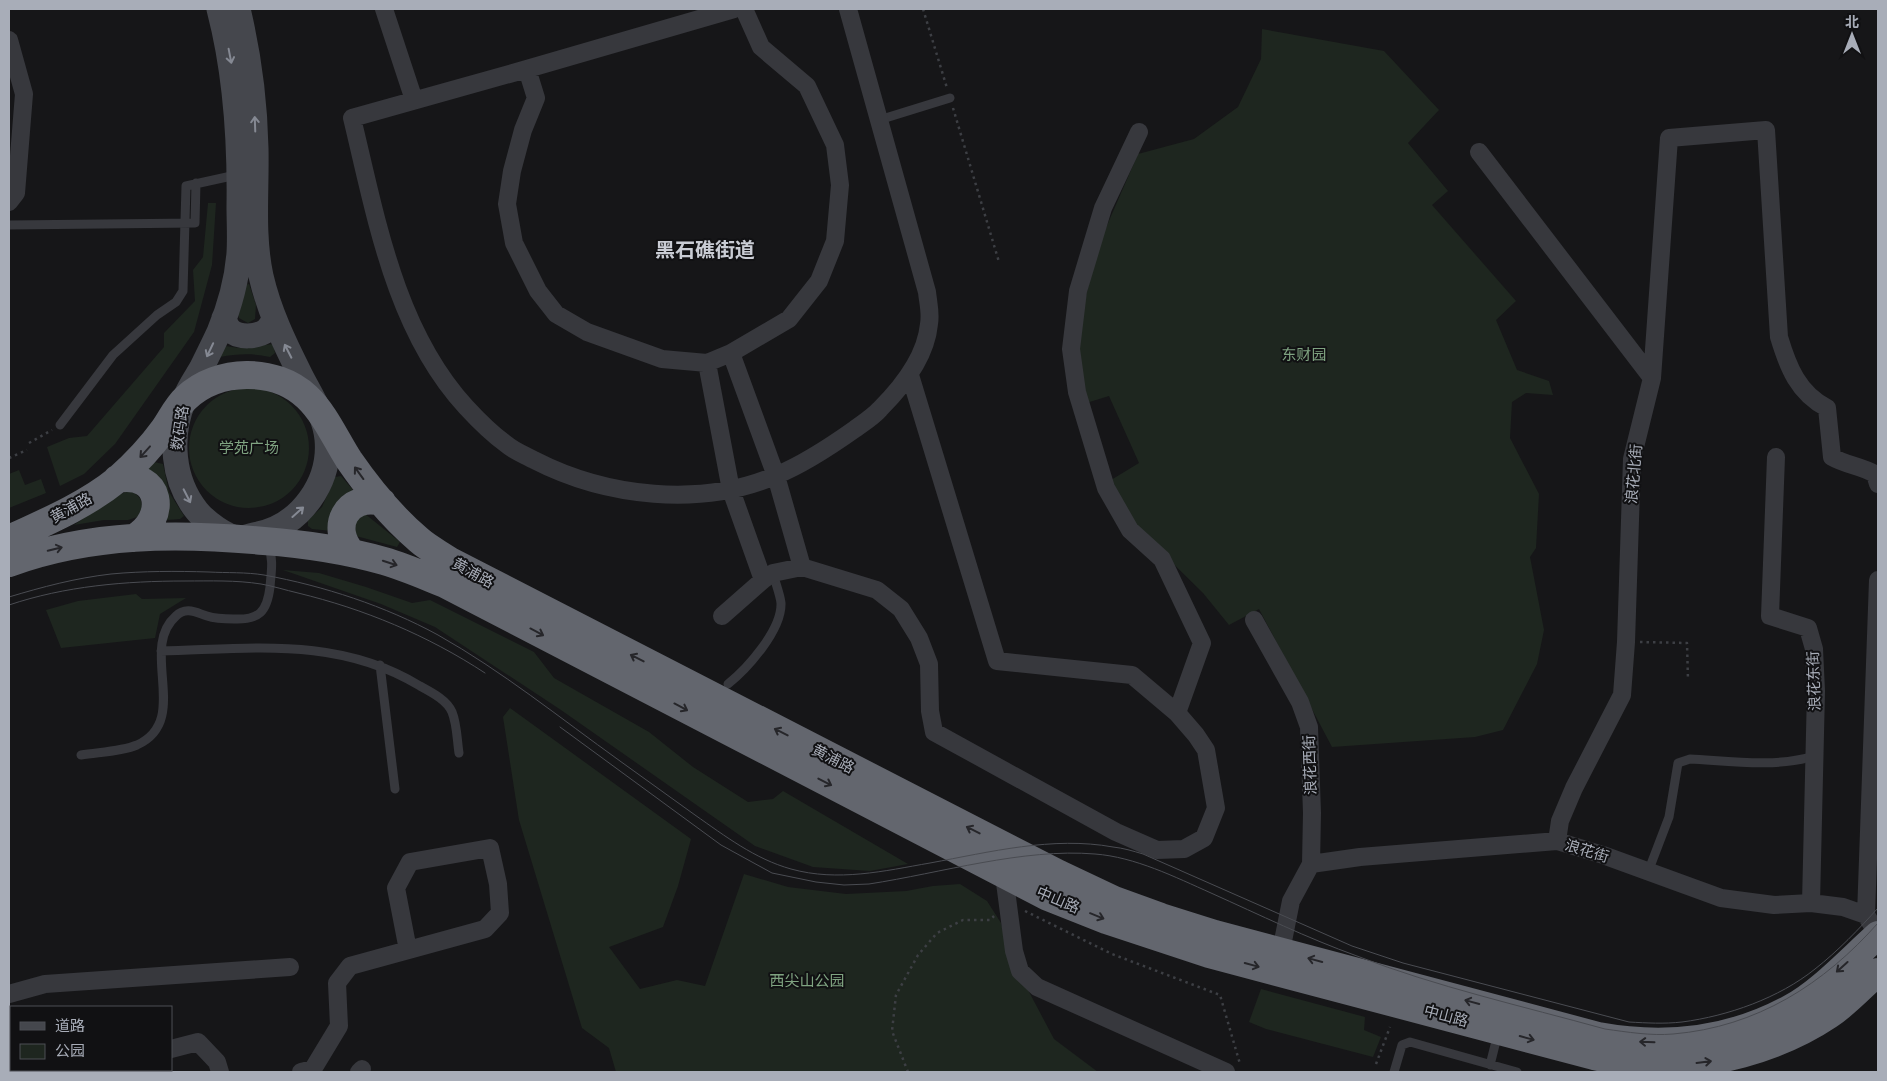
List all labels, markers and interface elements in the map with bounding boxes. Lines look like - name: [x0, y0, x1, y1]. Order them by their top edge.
- north arrow: [1827, 10, 1877, 60]
- text: 北: [1845, 13, 1859, 32]
- one-way arrow: [226, 48, 235, 64]
- one-way arrow: [250, 116, 260, 132]
- district label: 黑石礁街道: [655, 237, 755, 264]
- one-way arrow: [205, 342, 215, 357]
- one-way arrow: [283, 344, 292, 359]
- park label: 东财园: [1281, 345, 1327, 365]
- street label: 数码路: [167, 404, 193, 452]
- park label: 学苑广场: [219, 438, 279, 458]
- street label: 浪花北街: [1621, 443, 1647, 505]
- one-way arrow: [139, 445, 151, 458]
- one-way arrow: [354, 467, 364, 481]
- street label: 黄浦路: [46, 488, 96, 528]
- one-way arrow: [183, 489, 193, 504]
- one-way arrow: [291, 506, 304, 518]
- one-way arrow: [47, 544, 63, 553]
- street label: 黄浦路: [448, 553, 498, 593]
- one-way arrow: [382, 559, 397, 568]
- one-way arrow: [529, 628, 544, 637]
- street label: 浪花东街: [1803, 651, 1825, 711]
- one-way arrow: [629, 653, 644, 663]
- one-way arrow: [673, 703, 688, 712]
- one-way arrow: [774, 727, 789, 736]
- street label: 浪花西街: [1299, 735, 1321, 795]
- street label: 黄浦路: [808, 740, 858, 778]
- one-way arrow: [817, 778, 832, 787]
- one-way arrow: [965, 825, 980, 835]
- street label: 浪花街: [1563, 835, 1611, 867]
- street label: 中山路: [1033, 882, 1083, 918]
- one-way arrow: [1089, 912, 1104, 922]
- one-way arrow: [1308, 955, 1324, 965]
- one-way arrow: [1243, 961, 1259, 970]
- one-way arrow: [1835, 961, 1848, 973]
- park label: 西尖山公园: [769, 971, 845, 991]
- one-way arrow: [1465, 997, 1481, 1007]
- street label: 中山路: [1422, 1001, 1470, 1031]
- legend: [10, 1006, 172, 1071]
- text: 道路: [55, 1016, 85, 1036]
- one-way arrow: [1519, 1034, 1535, 1043]
- one-way arrow: [1640, 1037, 1656, 1047]
- text: 公园: [55, 1041, 85, 1061]
- one-way arrow: [1696, 1057, 1712, 1067]

